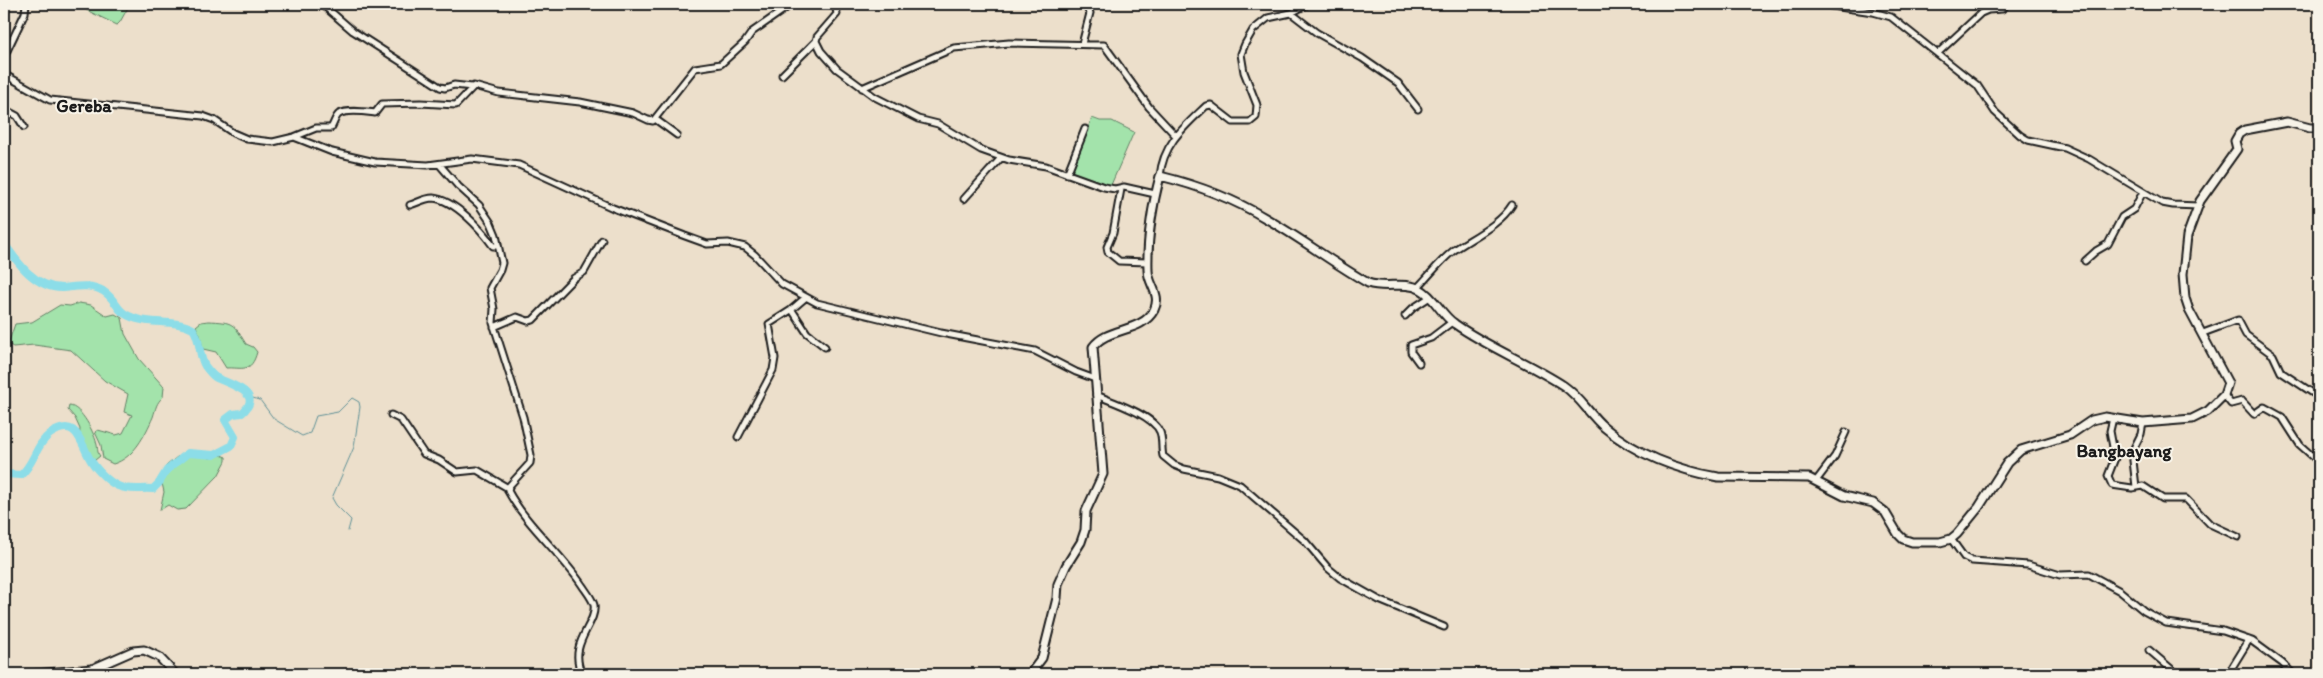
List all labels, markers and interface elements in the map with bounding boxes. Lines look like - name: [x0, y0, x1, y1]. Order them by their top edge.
- district label: Gereba: [56, 95, 112, 117]
- district label: Bangbayang: [2076, 440, 2172, 462]

